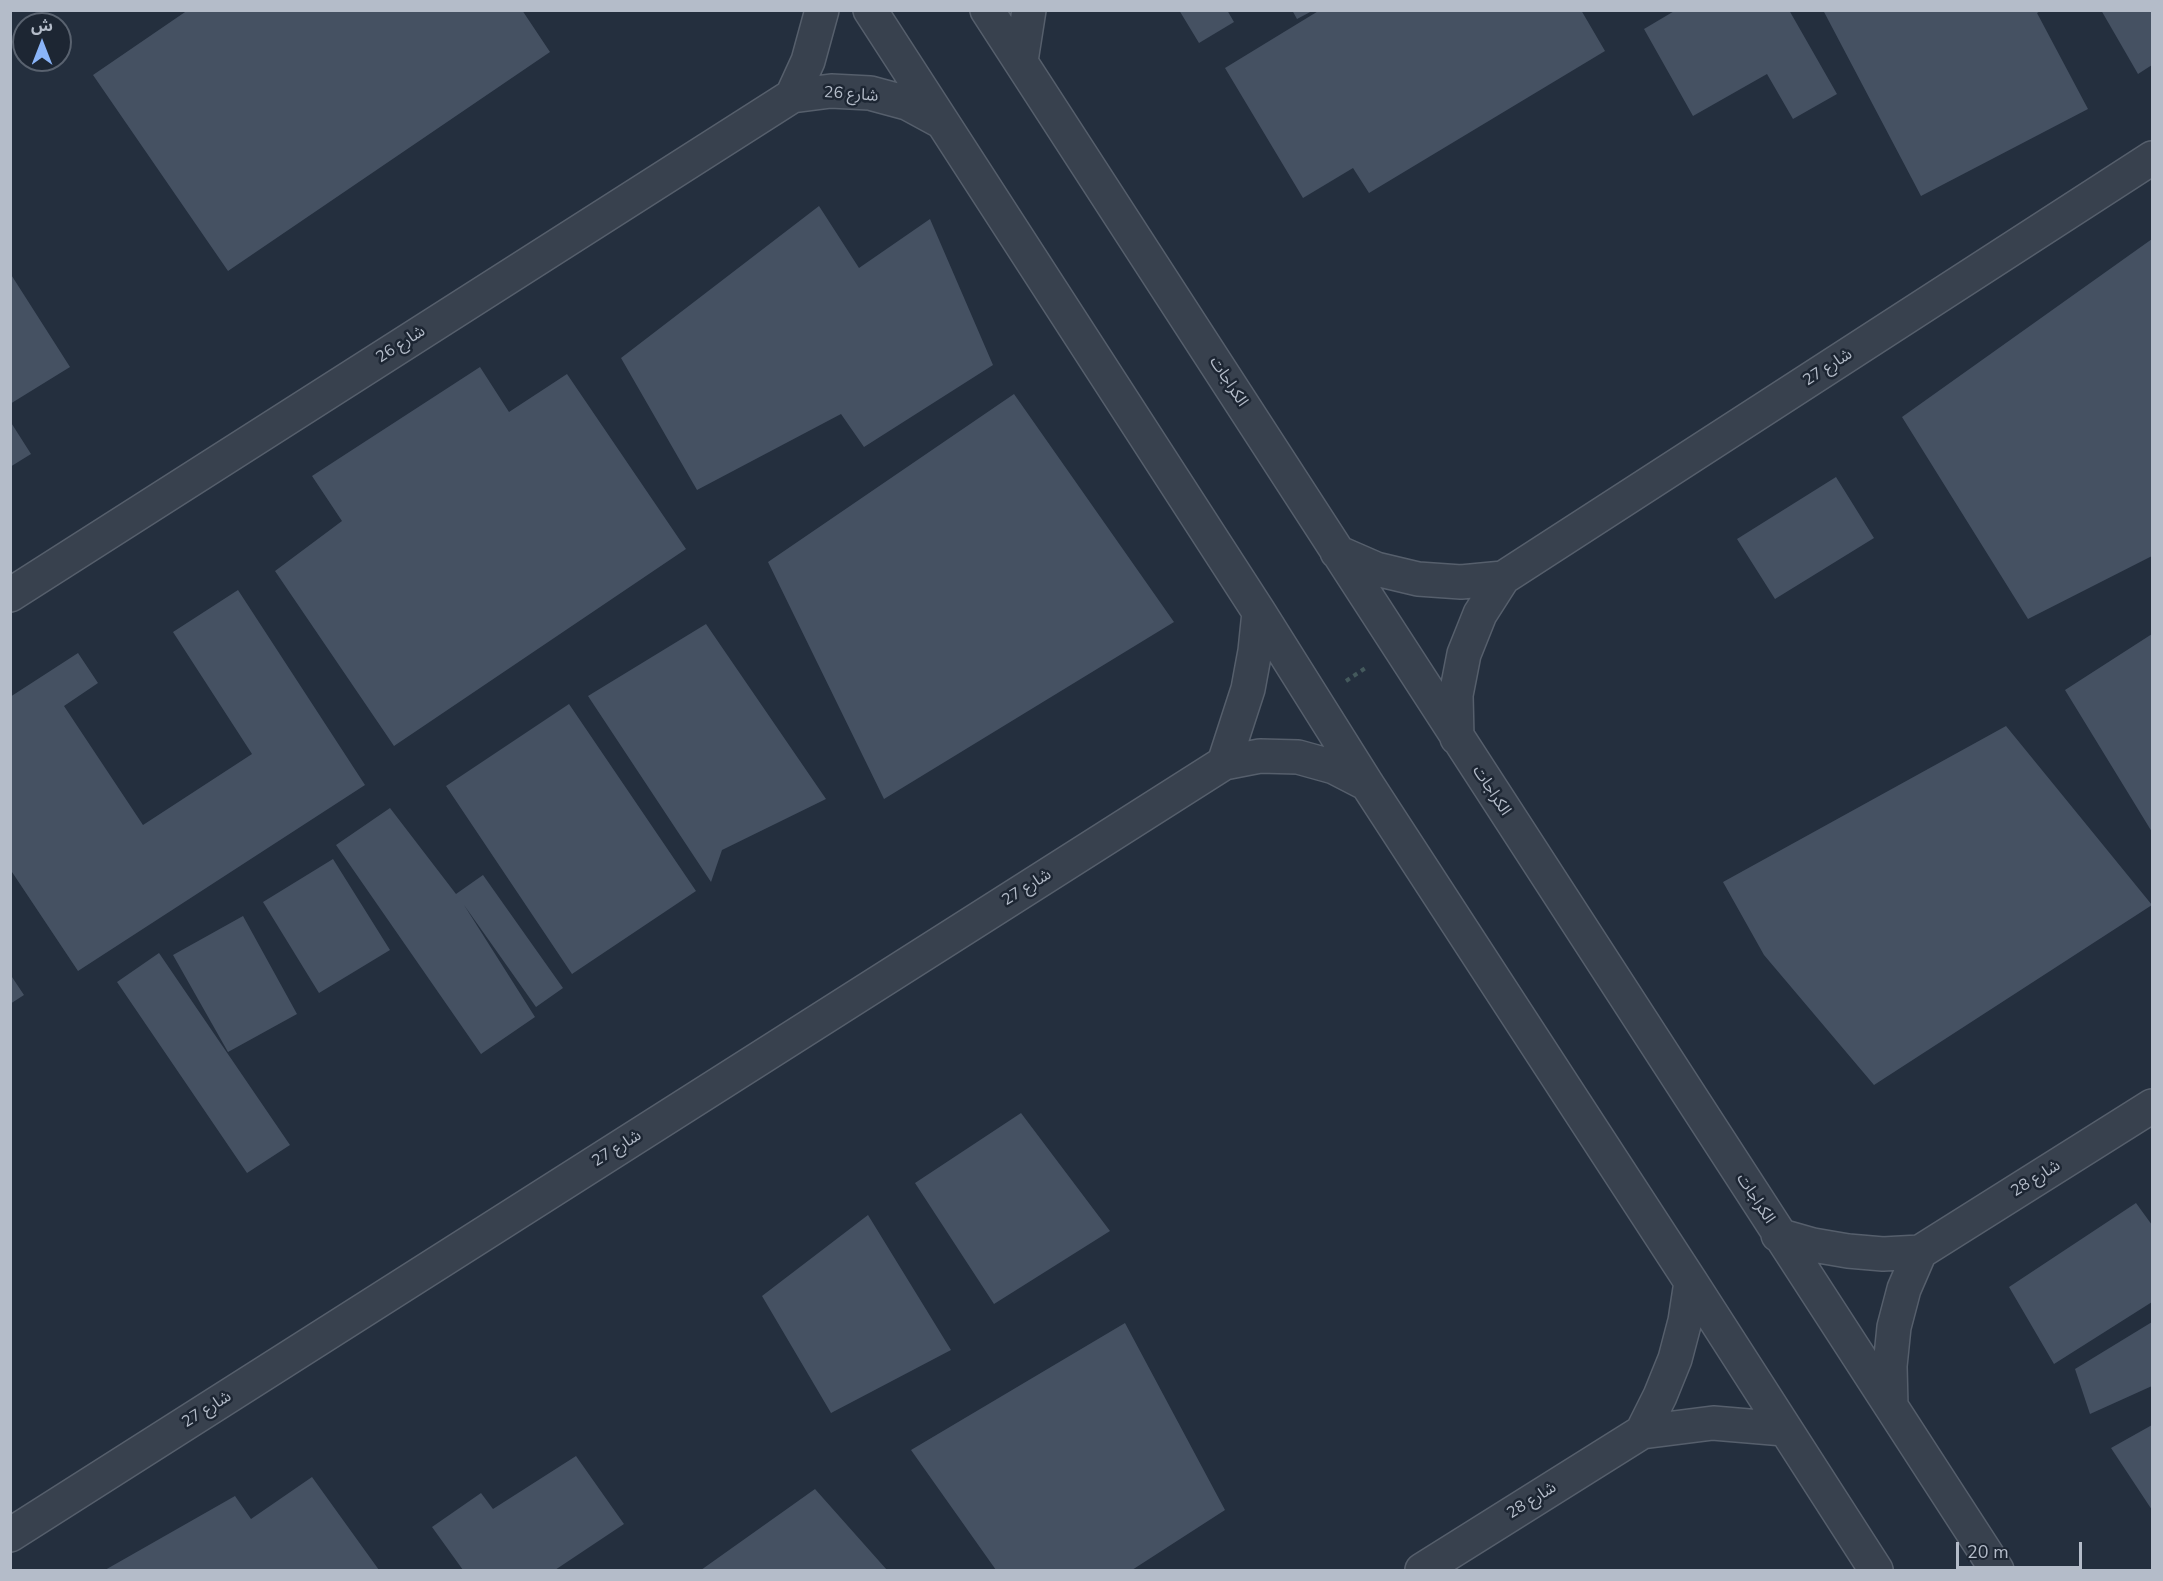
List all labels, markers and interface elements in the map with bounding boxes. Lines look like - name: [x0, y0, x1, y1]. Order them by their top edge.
- north arrow: [12, 12, 72, 72]
- text: ش: [31, 15, 53, 37]
- street label: شارع 26: [823, 84, 879, 106]
- street label: شارع 26: [373, 322, 429, 368]
- street label: شارع 27: [1800, 345, 1856, 391]
- street label: الكراجات: [1205, 353, 1251, 411]
- street label: الكراجات: [1468, 762, 1514, 820]
- street label: شارع 27: [999, 865, 1055, 911]
- street label: شارع 27: [589, 1126, 645, 1172]
- street label: شارع 28: [2008, 1156, 2064, 1202]
- street label: الكراجات: [1732, 1170, 1778, 1228]
- street label: شارع 27: [179, 1387, 235, 1433]
- street label: شارع 28: [1504, 1478, 1560, 1524]
- scale bar: [1959, 1530, 2085, 1568]
- text: 20 m: [1967, 1540, 2009, 1564]

